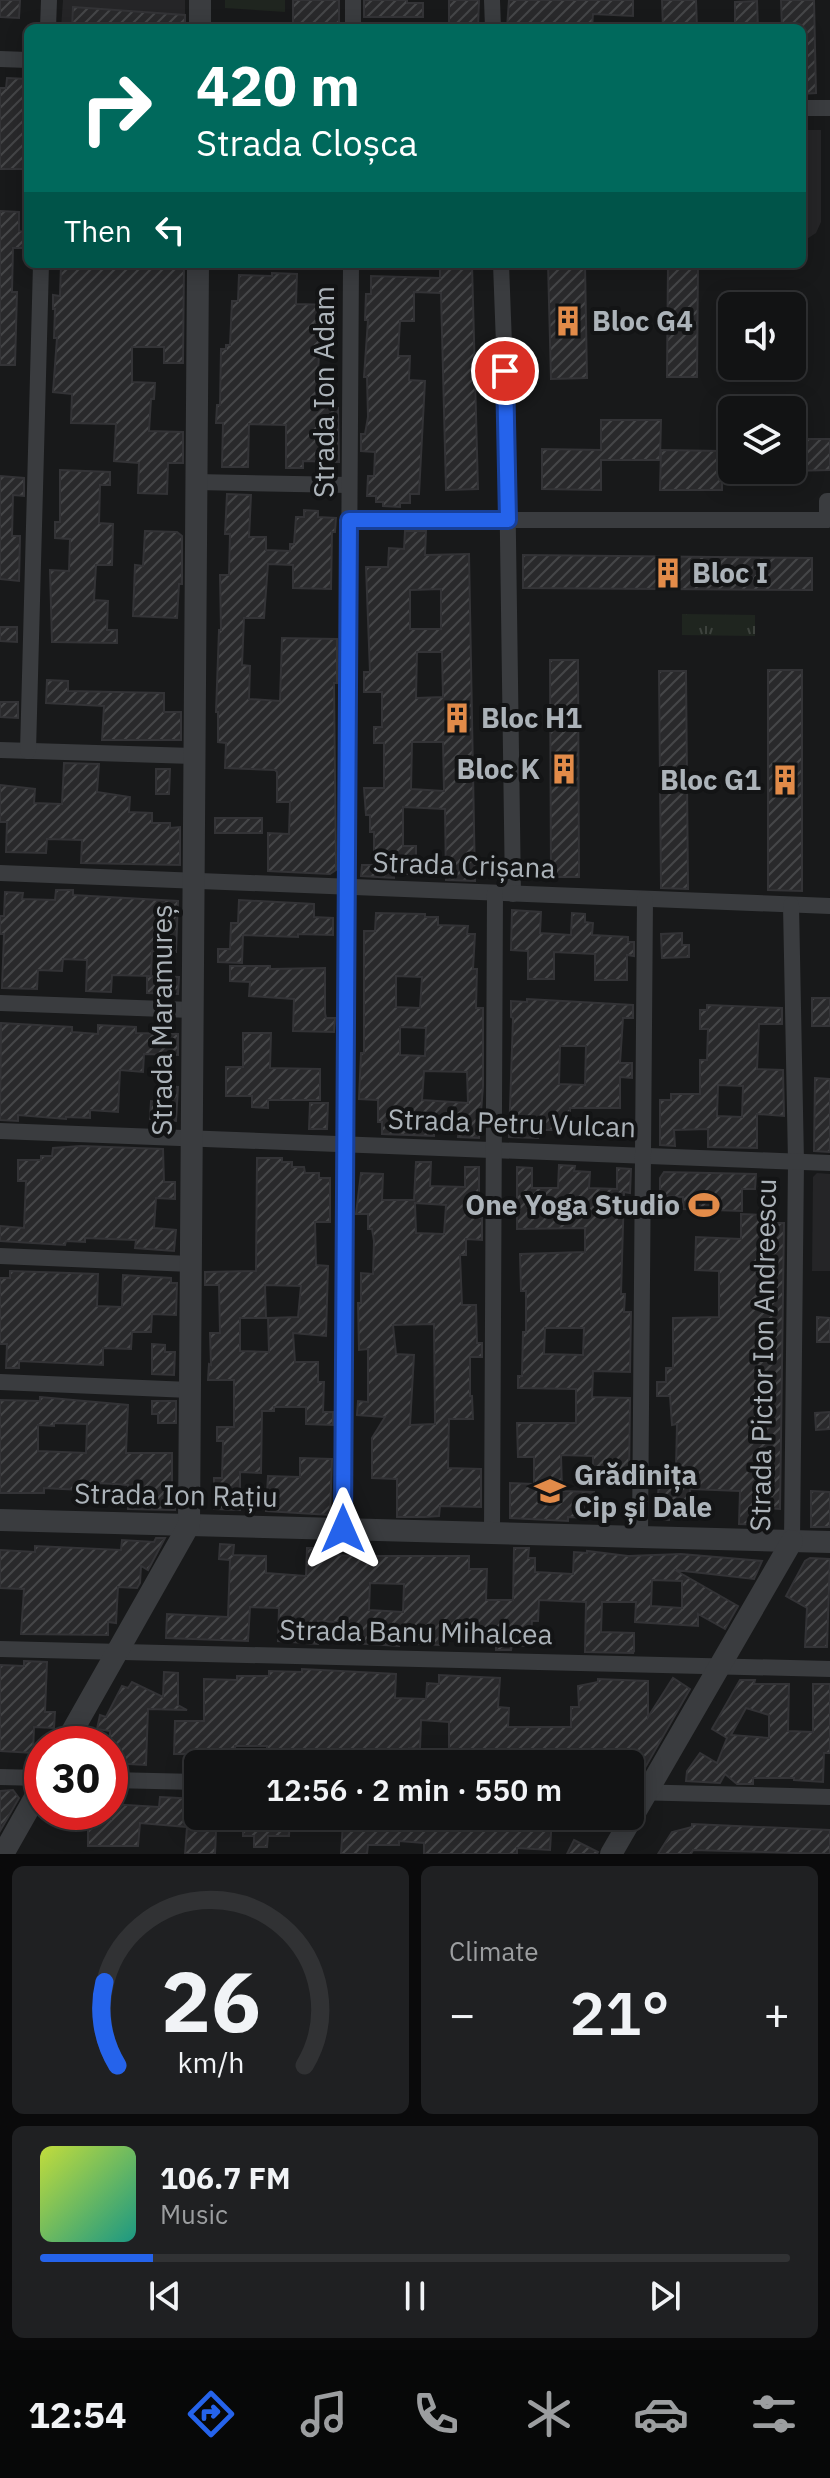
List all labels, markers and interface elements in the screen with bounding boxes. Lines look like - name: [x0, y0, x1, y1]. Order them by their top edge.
- text: 420 m: [196, 49, 360, 121]
- icon: right: [64, 56, 168, 160]
- text: Strada Cloșca: [196, 119, 418, 166]
- icon: left: [148, 208, 192, 252]
- text: Then: [64, 211, 132, 250]
- street label: Strada Ion Adam: [305, 286, 342, 498]
- map controls: [718, 292, 806, 484]
- button: sound: [718, 292, 806, 380]
- place label: Bloc G4: [592, 302, 693, 339]
- building icon: Bloc G4: [551, 304, 585, 338]
- pin: [471, 337, 539, 405]
- icon: arrive: [483, 349, 527, 393]
- button: layers: [718, 396, 806, 484]
- place label: Bloc I: [692, 554, 768, 591]
- building icon: Bloc I: [651, 556, 685, 590]
- place label: Bloc H1: [481, 699, 582, 736]
- building icon: Bloc H1: [440, 701, 474, 735]
- place label: Bloc K: [456, 750, 541, 787]
- building icon: Bloc K: [547, 752, 581, 786]
- place label: Bloc G1: [660, 761, 761, 798]
- building icon: Bloc G1: [768, 763, 802, 797]
- street label: Strada Crișana: [372, 843, 556, 886]
- street label: Strada Maramureș: [143, 904, 180, 1136]
- street label: Strada Petru Vulcan: [387, 1100, 637, 1145]
- street label: Strada Pictor Ion Andreescu: [741, 1178, 784, 1532]
- place label: One Yoga Studio: [465, 1186, 680, 1223]
- sports icon: One Yoga Studio: [687, 1188, 721, 1222]
- place label: Grădinița Cip și Dale: [574, 1456, 712, 1525]
- street label: Strada Ion Rațiu: [74, 1474, 278, 1515]
- school or university icon: Grădinița Cip și Dale: [533, 1474, 567, 1508]
- position arrow: [301, 1487, 385, 1571]
- street label: Strada Banu Mihalcea: [279, 1611, 553, 1652]
- speed limit sign: 30: [24, 1726, 128, 1830]
- text: 12:56 · 2 min · 550 m: [266, 1770, 562, 1809]
- text: Climate: [449, 1934, 539, 1968]
- text: 26: [161, 1947, 260, 2055]
- text: 21°: [569, 1973, 670, 2052]
- text: −: [449, 1985, 475, 2042]
- text: +: [764, 1985, 790, 2042]
- text: km/h: [177, 2044, 244, 2081]
- text: 106.7 FM: [160, 2158, 291, 2197]
- text: Music: [160, 2197, 228, 2231]
- icon: previous: [143, 2274, 187, 2318]
- icon: pause: [393, 2274, 437, 2318]
- icon: next: [643, 2274, 687, 2318]
- icon: directions: [183, 2386, 239, 2442]
- icon: music: [296, 2386, 352, 2442]
- icon: phone: [408, 2386, 464, 2442]
- icon: climate: [521, 2386, 577, 2442]
- icon: car: [633, 2386, 689, 2442]
- icon: filters: [746, 2386, 802, 2442]
- text: 12:54: [28, 2391, 127, 2438]

